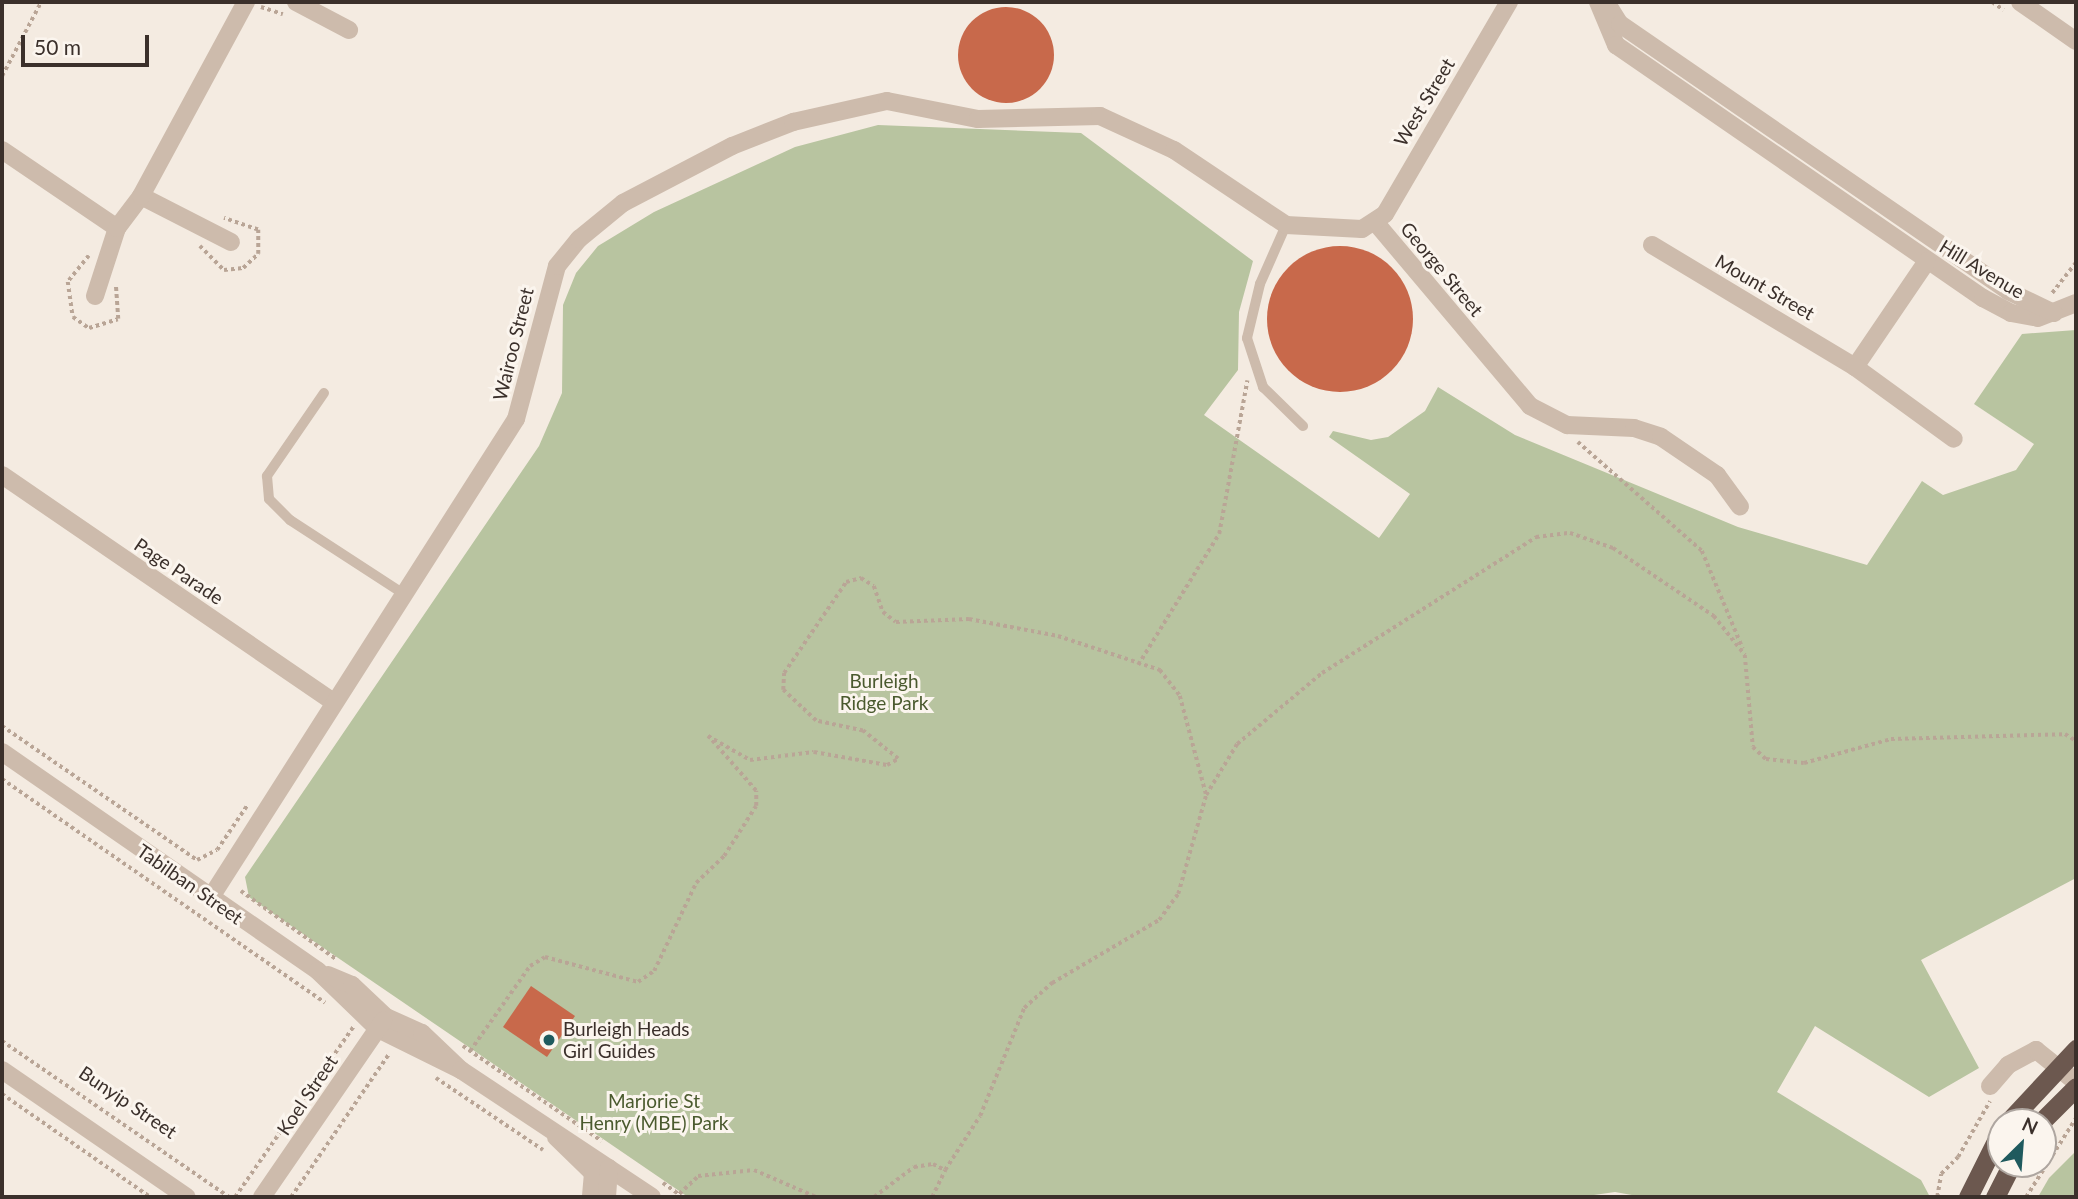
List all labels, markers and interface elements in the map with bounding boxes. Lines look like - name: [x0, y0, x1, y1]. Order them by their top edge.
- scale bar: [24, 21, 152, 65]
- text: 50 m: [34, 34, 81, 59]
- street label: West Street: [1389, 54, 1459, 150]
- street label: George Street: [1396, 217, 1488, 321]
- street label: Hill Avenue: [1935, 235, 2029, 303]
- street label: Mount Street: [1711, 249, 1819, 325]
- street label: Wairoo Street: [488, 285, 538, 403]
- street label: Page Parade: [130, 533, 228, 609]
- park label: Burleigh Ridge Park: [840, 670, 928, 714]
- street label: Tabilban Street: [133, 839, 247, 929]
- place label: Burleigh Heads Girl Guides: [563, 1018, 690, 1062]
- marker: Burleigh Heads Girl Guides: [541, 1032, 557, 1048]
- street label: Koel Street: [272, 1050, 342, 1140]
- street label: Bunyip Street: [75, 1061, 181, 1143]
- park label: Marjorie St Henry (MBE) Park: [579, 1090, 729, 1134]
- north arrow: [1987, 1108, 2057, 1178]
- text: N: [2019, 1112, 2042, 1139]

